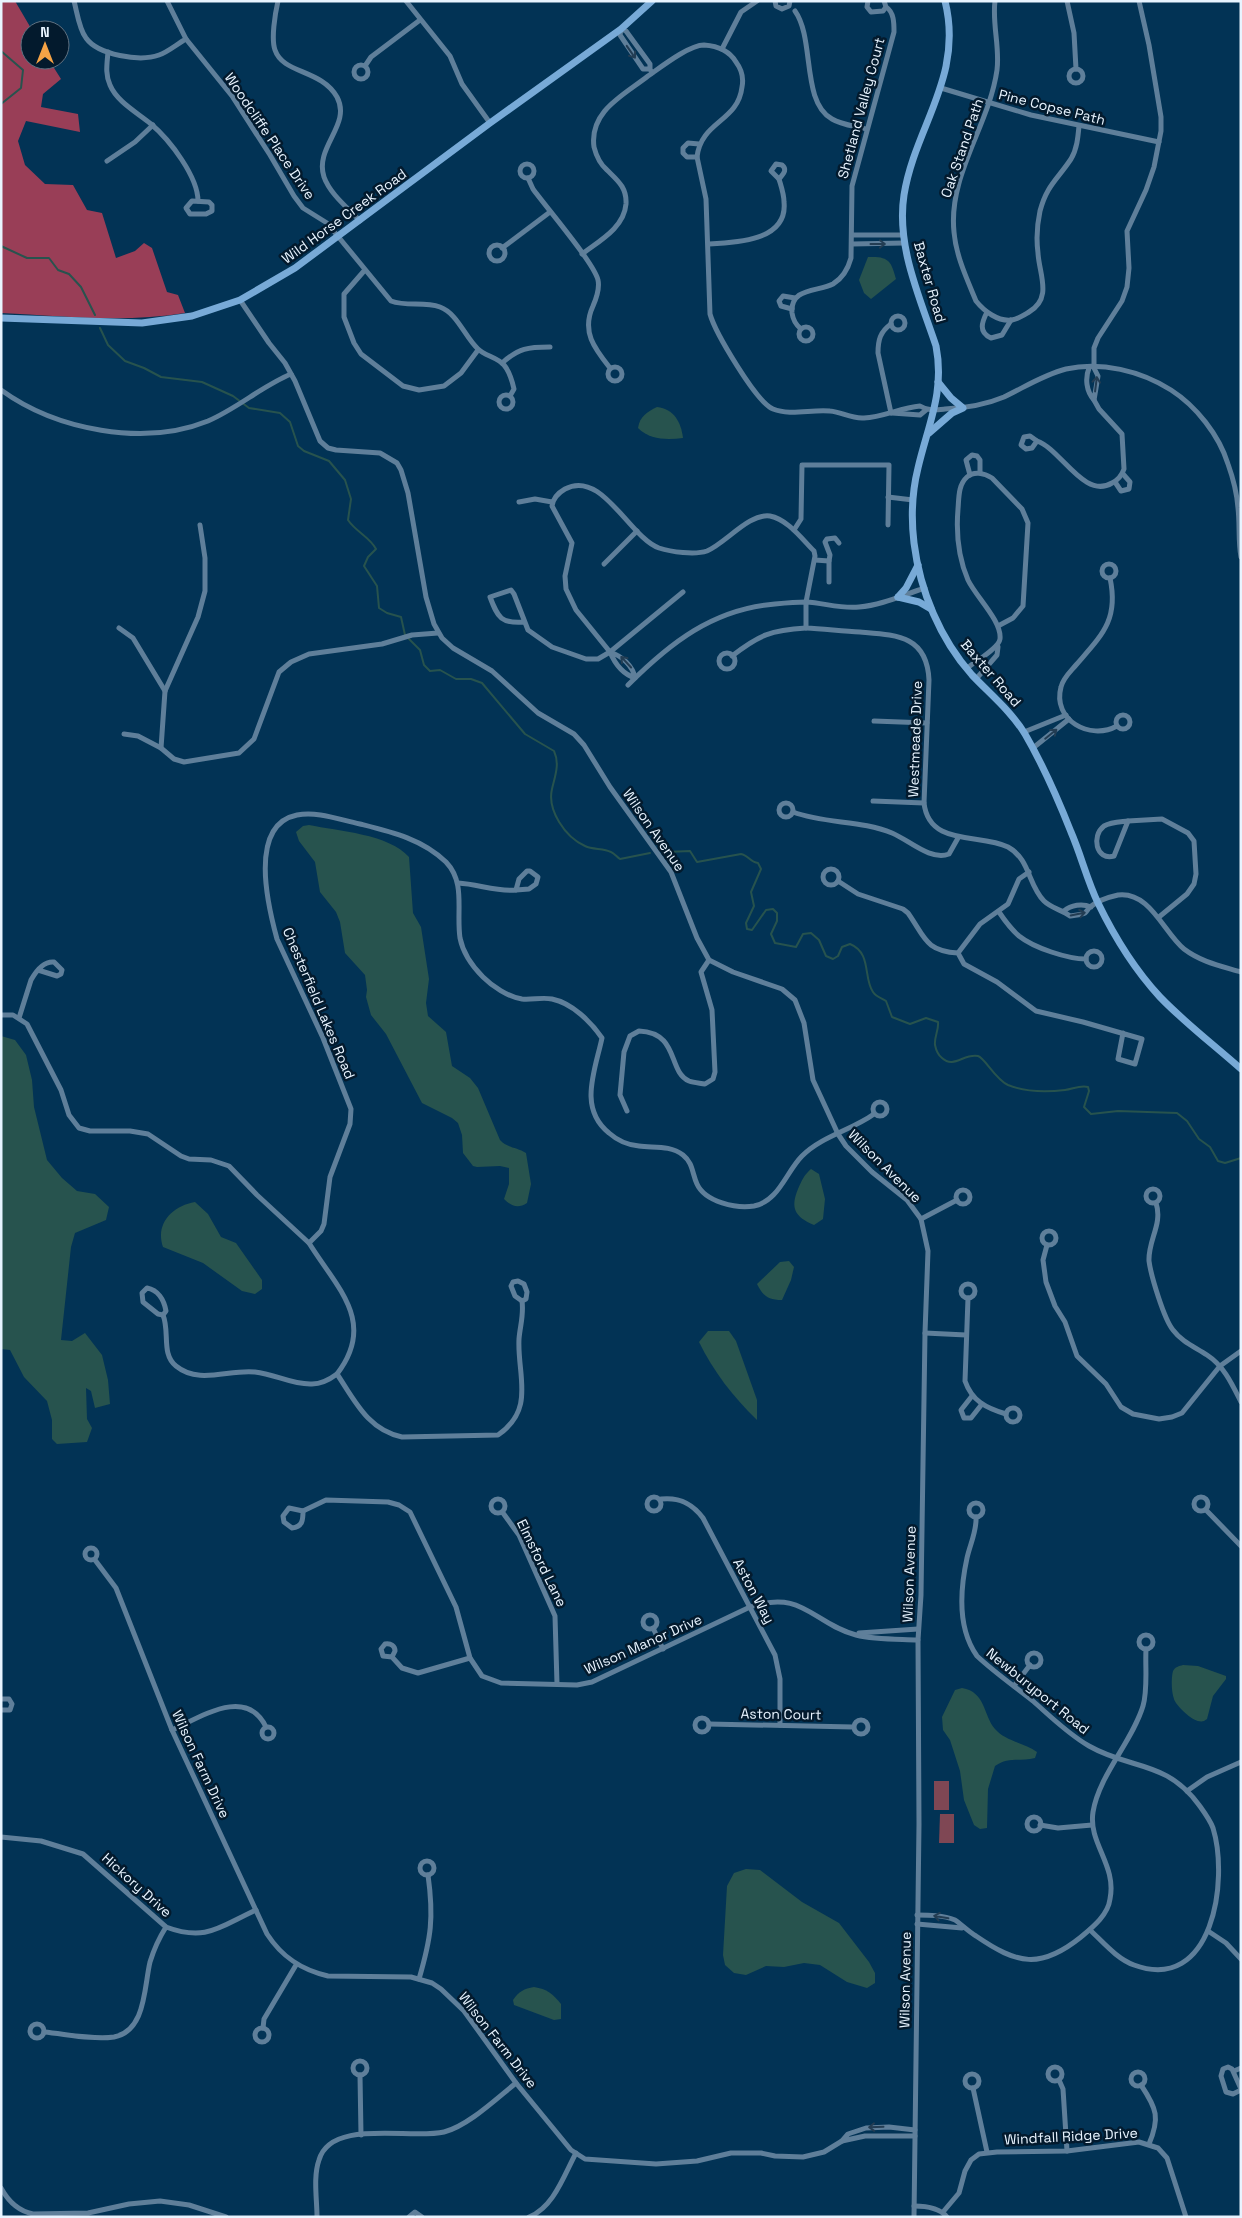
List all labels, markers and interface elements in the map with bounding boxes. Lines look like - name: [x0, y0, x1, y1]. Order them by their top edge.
- north arrow: [20, 20, 70, 70]
- text: N: [40, 23, 50, 41]
- street label: Shetland Valley Court: [833, 35, 889, 181]
- one-way arrow: [626, 45, 636, 59]
- street label: Woodcliffe Place Drive: [221, 69, 319, 203]
- street label: Pine Copse Path: [997, 85, 1107, 129]
- street label: Oak Stand Path: [937, 96, 987, 200]
- street label: Wild Horse Creek Road: [278, 165, 410, 267]
- one-way arrow: [870, 239, 886, 249]
- street label: Baxter Road: [910, 239, 950, 325]
- one-way arrow: [1091, 376, 1101, 392]
- street label: Baxter Road: [957, 636, 1025, 710]
- one-way arrow: [620, 656, 632, 669]
- street label: Westmeade Drive: [904, 680, 926, 798]
- one-way arrow: [1044, 728, 1057, 739]
- street label: Wilson Avenue: [619, 785, 689, 875]
- one-way arrow: [1069, 908, 1085, 918]
- street label: Chesterfield Lakes Road: [279, 924, 359, 1082]
- street label: Wilson Avenue: [844, 1125, 926, 1207]
- street label: Elmsford Lane: [513, 1516, 571, 1610]
- street label: Wilson Avenue: [898, 1525, 920, 1623]
- street label: Aston Way: [729, 1555, 779, 1627]
- street label: Wilson Manor Drive: [581, 1610, 705, 1678]
- street label: Newburyport Road: [983, 1644, 1093, 1738]
- street label: Aston Court: [740, 1704, 822, 1724]
- street label: Wilson Farm Drive: [168, 1707, 234, 1821]
- street label: Hickory Drive: [98, 1849, 176, 1921]
- one-way arrow: [934, 1912, 950, 1921]
- street label: Wilson Avenue: [895, 1932, 915, 2028]
- street label: Wilson Farm Drive: [455, 1988, 541, 2092]
- one-way arrow: [869, 2122, 885, 2132]
- street label: Windfall Ridge Drive: [1004, 2124, 1138, 2148]

